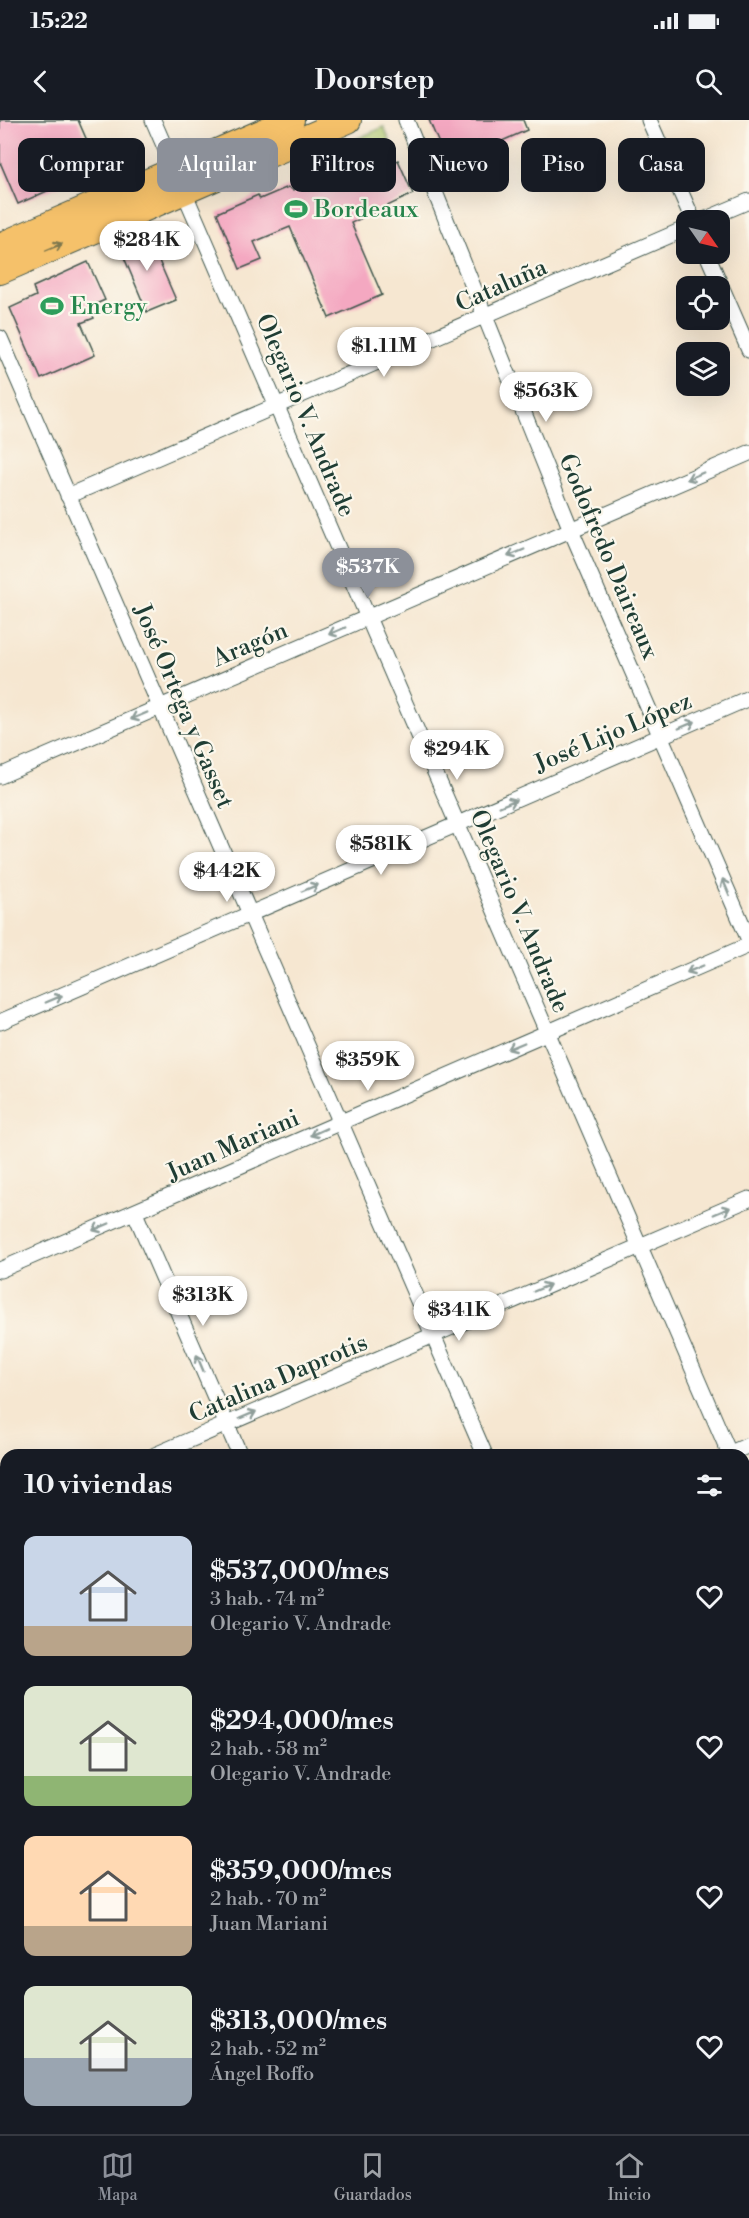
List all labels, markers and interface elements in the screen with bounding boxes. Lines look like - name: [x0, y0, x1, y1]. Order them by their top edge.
- text: 15:22: [30, 8, 88, 35]
- text: Doorstep: [314, 64, 435, 98]
- icon: back: [24, 65, 57, 98]
- icon: search: [692, 65, 725, 98]
- chip: Comprar: [18, 138, 145, 192]
- chip: Alquilar: [157, 138, 278, 192]
- chip: Filtros: [290, 138, 396, 192]
- chip: Nuevo: [408, 138, 509, 192]
- chip: Piso: [521, 138, 606, 192]
- chip: Casa: [618, 138, 705, 192]
- place label: Bordeaux: [313, 195, 419, 225]
- sports icon: Bordeaux: [283, 196, 309, 222]
- north arrow: [676, 210, 730, 264]
- map controls: [676, 210, 730, 396]
- pin: $284K: [105, 221, 189, 272]
- text: $284K: [113, 228, 181, 253]
- one-way arrow: [44, 241, 62, 253]
- street label: Cataluña: [451, 252, 553, 319]
- button: locate: [676, 276, 730, 330]
- place label: Energy: [70, 292, 148, 322]
- sports icon: Energy: [39, 293, 65, 319]
- street label: Olegario V. Andrade: [249, 309, 361, 521]
- pin: $1.11M: [335, 327, 433, 378]
- text: $1.11M: [351, 334, 417, 359]
- button: layers: [676, 342, 730, 396]
- pin: $563K: [504, 372, 588, 423]
- text: $563K: [513, 379, 579, 404]
- street label: Godofredo Daireaux: [551, 449, 665, 664]
- one-way arrow: [687, 471, 705, 482]
- pin: $537K: [326, 548, 410, 599]
- one-way arrow: [508, 548, 526, 560]
- text: $537K: [336, 555, 400, 580]
- street label: José Ortega y Gasset: [126, 599, 240, 814]
- street label: Aragón: [207, 616, 293, 675]
- one-way arrow: [329, 626, 347, 637]
- street label: José Lijo López: [529, 686, 697, 780]
- one-way arrow: [130, 712, 148, 723]
- one-way arrow: [677, 719, 696, 730]
- pin: $294K: [415, 730, 499, 781]
- text: $294K: [424, 737, 490, 762]
- one-way arrow: [499, 796, 517, 807]
- street label: Olegario V. Andrade: [463, 805, 575, 1017]
- pin: $581K: [339, 825, 423, 876]
- text: $581K: [350, 832, 412, 857]
- pin: $442K: [185, 852, 269, 903]
- text: $442K: [193, 859, 261, 884]
- one-way arrow: [720, 878, 731, 896]
- one-way arrow: [300, 882, 318, 894]
- one-way arrow: [687, 963, 705, 975]
- one-way arrow: [44, 993, 62, 1004]
- pin: $359K: [326, 1041, 410, 1092]
- one-way arrow: [508, 1041, 526, 1052]
- text: $359K: [335, 1048, 401, 1073]
- street label: Juan Mariani: [162, 1103, 304, 1189]
- one-way arrow: [310, 1127, 328, 1138]
- one-way arrow: [712, 1205, 730, 1216]
- one-way arrow: [92, 1222, 111, 1233]
- pin: $313K: [161, 1276, 245, 1327]
- one-way arrow: [533, 1282, 551, 1293]
- text: $313K: [172, 1283, 234, 1308]
- pin: $341K: [417, 1291, 501, 1342]
- text: $341K: [427, 1298, 491, 1323]
- street label: Catalina Daprotis: [185, 1328, 372, 1430]
- one-way arrow: [194, 1354, 205, 1372]
- one-way arrow: [238, 1409, 256, 1420]
- text: 10 viviendas: [24, 1469, 172, 1501]
- icon: filters: [693, 1469, 726, 1502]
- text: $537,000/mes: [210, 1555, 389, 1587]
- icon: home: [72, 1560, 144, 1632]
- icon: heart: [693, 1580, 726, 1613]
- text: 3 hab. · 74 m²: [210, 1587, 324, 1612]
- text: Olegario V. Andrade: [210, 1612, 391, 1637]
- text: $294,000/mes: [210, 1705, 394, 1737]
- icon: home: [72, 1710, 144, 1782]
- icon: heart: [693, 1730, 726, 1763]
- text: 2 hab. · 58 m²: [210, 1737, 327, 1762]
- text: Olegario V. Andrade: [210, 1762, 391, 1787]
- text: $359,000/mes: [210, 1855, 392, 1887]
- icon: home: [72, 1860, 144, 1932]
- icon: heart: [693, 1880, 726, 1913]
- text: 2 hab. · 70 m²: [210, 1887, 327, 1912]
- text: Juan Mariani: [210, 1912, 328, 1937]
- text: $313,000/mes: [210, 2005, 387, 2037]
- icon: home: [72, 2010, 144, 2082]
- icon: heart: [693, 2030, 726, 2063]
- text: 2 hab. · 52 m²: [210, 2037, 326, 2062]
- text: Ángel Roffo: [210, 2062, 314, 2087]
- tab: Mapa: [98, 2149, 138, 2205]
- tab: Guardados: [334, 2149, 412, 2205]
- tab: Inicio: [608, 2149, 651, 2205]

